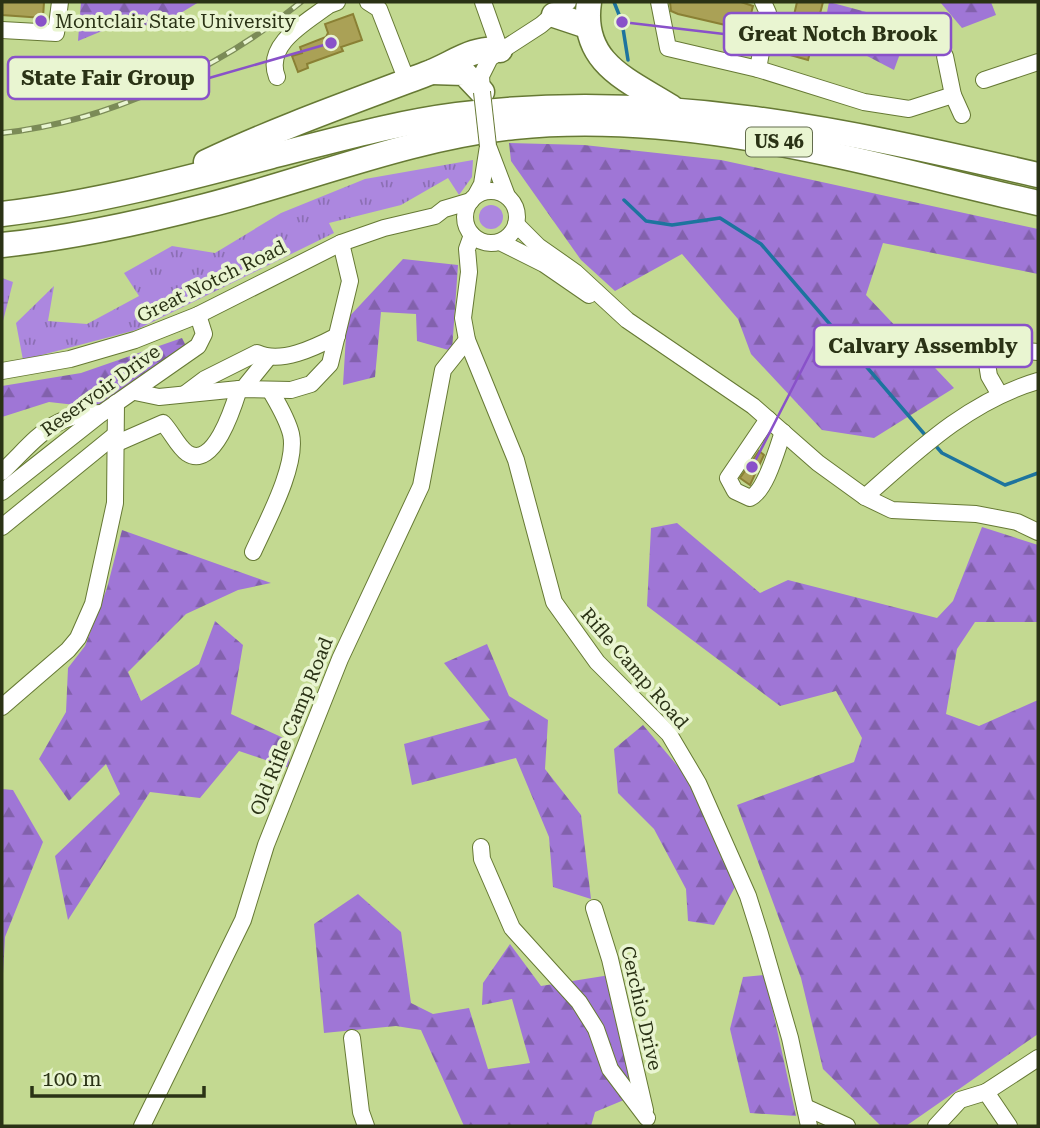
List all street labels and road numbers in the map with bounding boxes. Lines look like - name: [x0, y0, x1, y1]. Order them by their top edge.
- road number: US 46: [746, 127, 812, 156]
- street label: Great Notch Road: [133, 235, 289, 327]
- street label: Reservoir Drive: [36, 340, 164, 441]
- street label: Rifle Camp Road: [576, 603, 693, 733]
- street label: Old Rifle Camp Road: [245, 634, 338, 819]
- street label: Cerchio Drive: [616, 944, 667, 1072]

